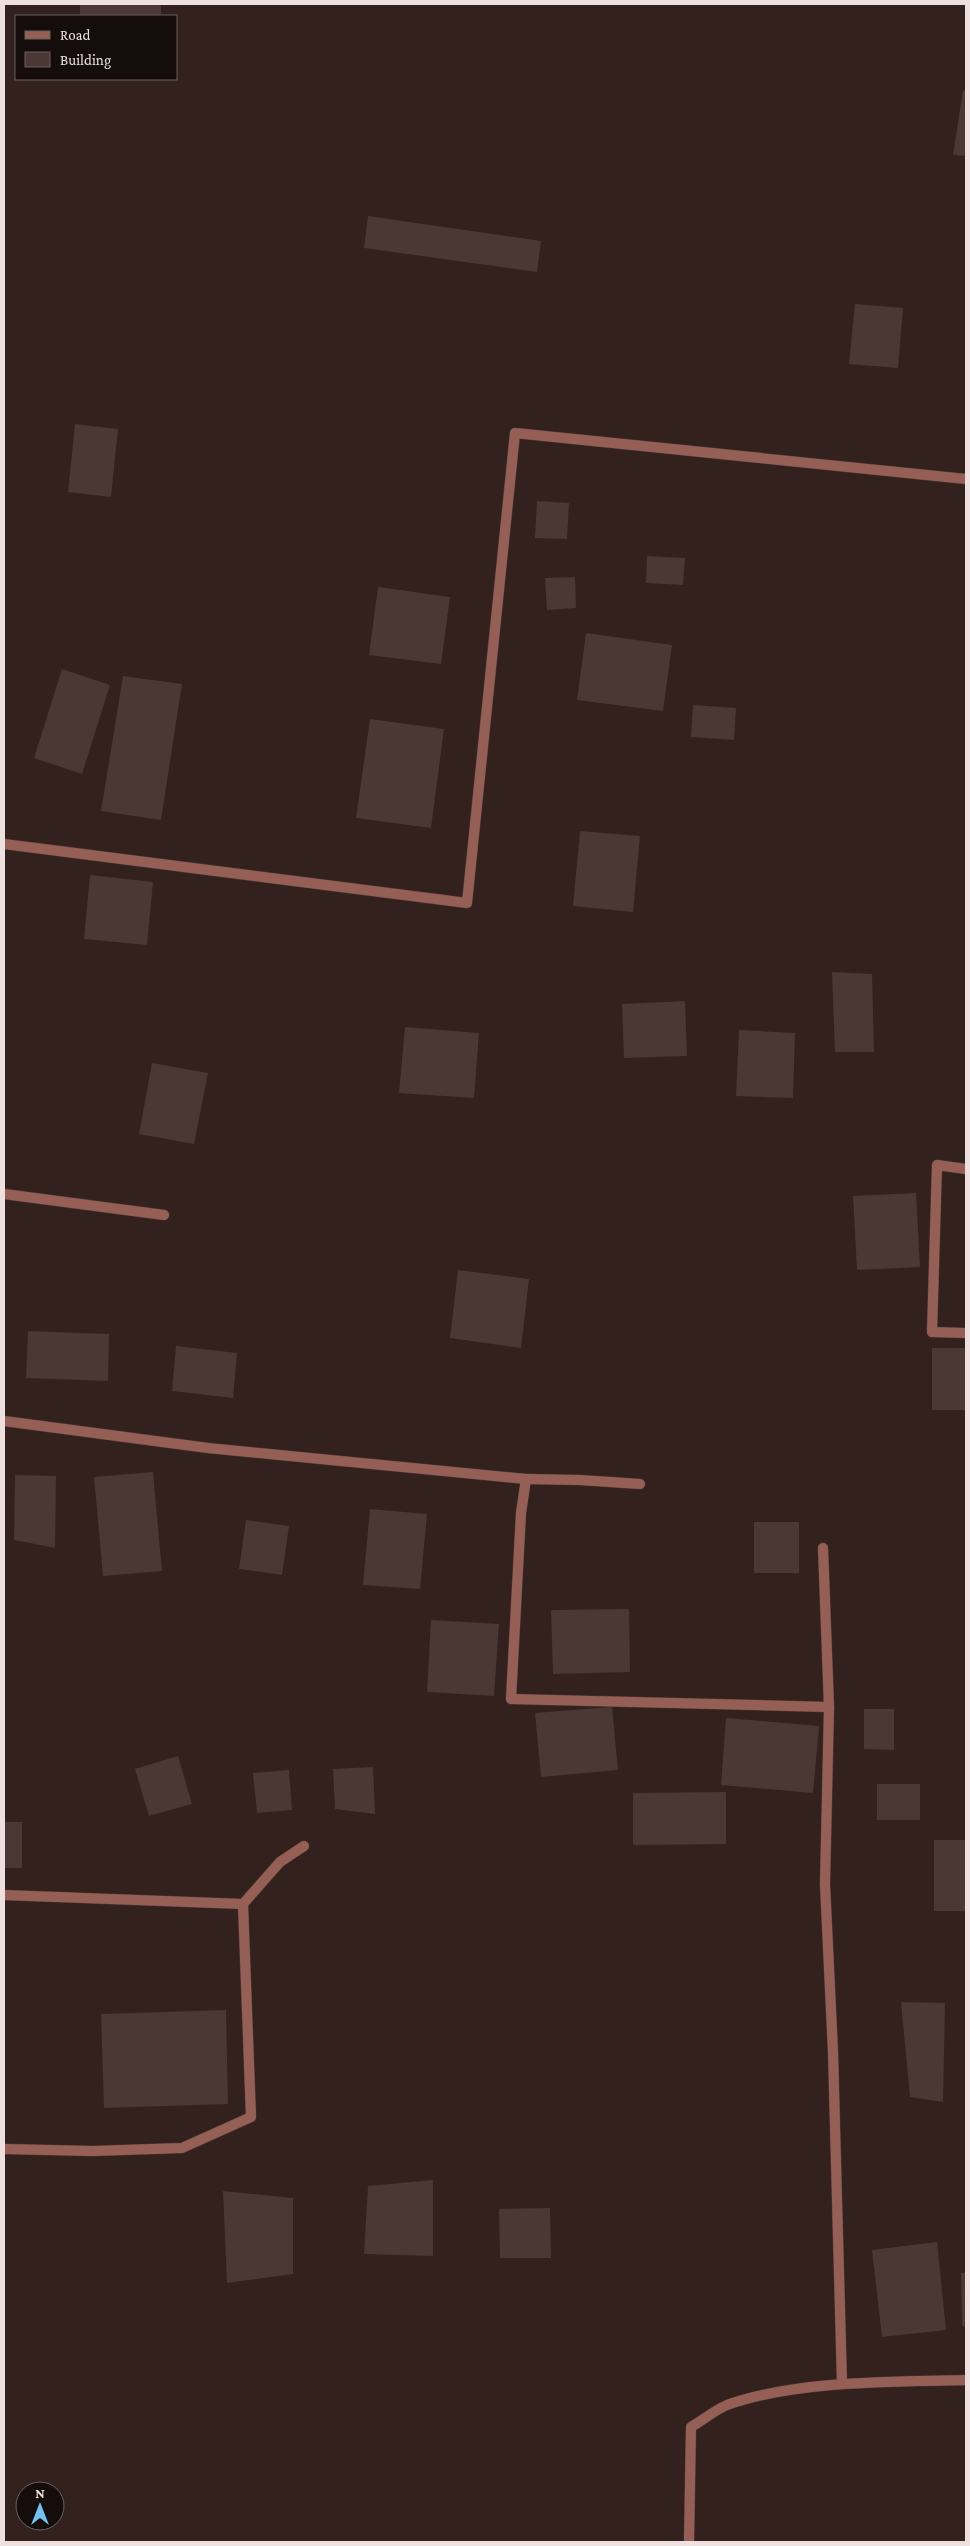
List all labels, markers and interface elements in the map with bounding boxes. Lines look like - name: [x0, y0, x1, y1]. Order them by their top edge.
- legend: [15, 15, 178, 80]
- text: Road: [60, 27, 91, 43]
- text: Building: [60, 52, 111, 69]
- north arrow: [15, 2481, 65, 2531]
- text: N: [35, 2485, 45, 2501]

